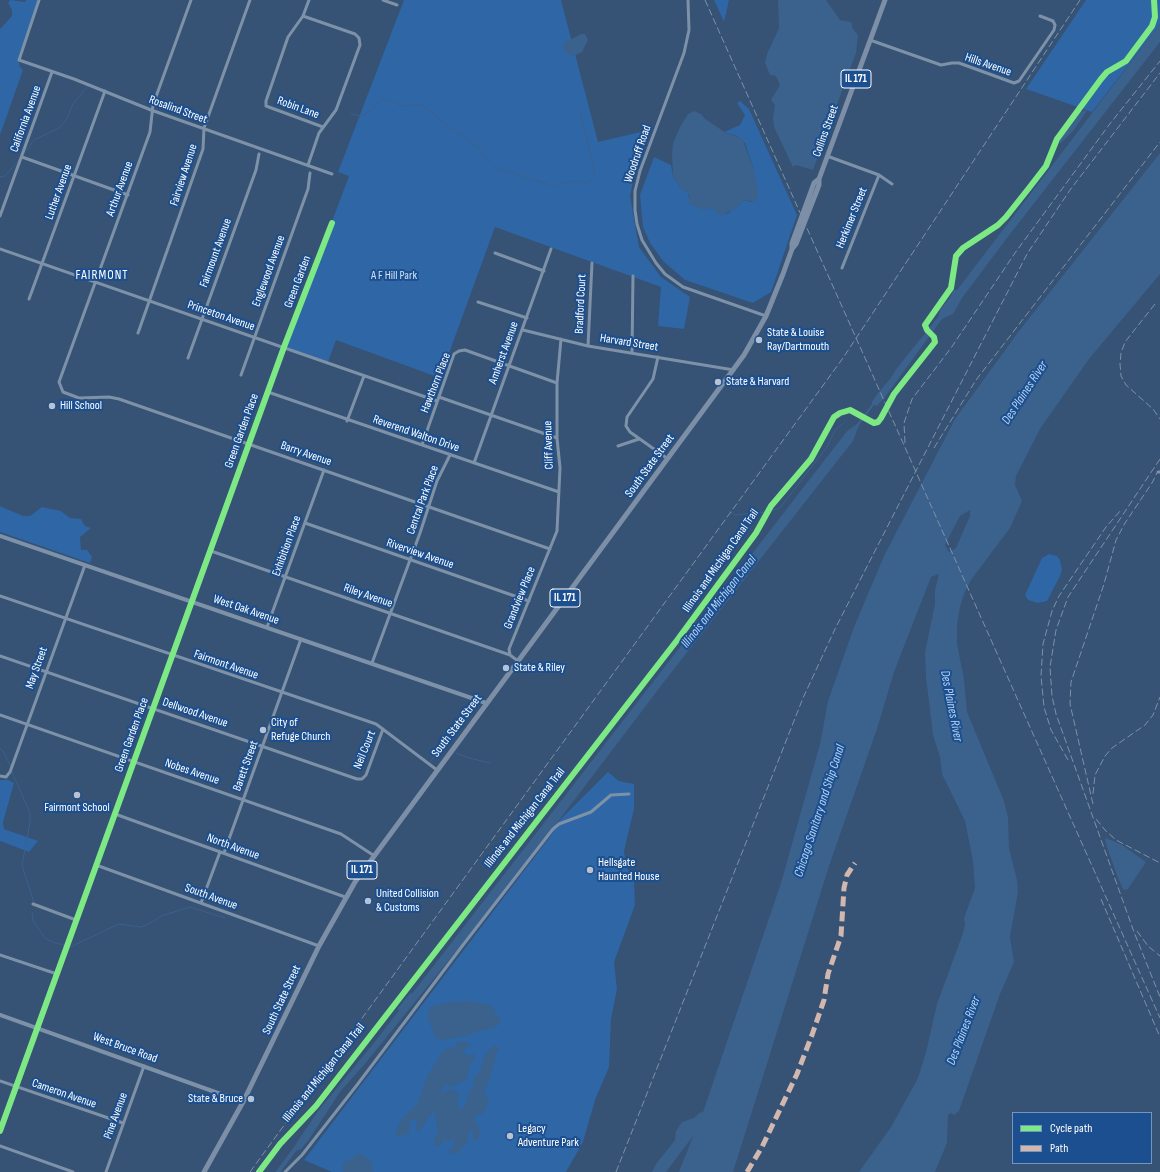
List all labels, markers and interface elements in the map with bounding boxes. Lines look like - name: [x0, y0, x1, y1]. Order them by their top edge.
- street label: Hills Avenue: [963, 50, 1013, 80]
- road number: IL 171: [841, 70, 871, 88]
- street label: California Avenue: [7, 84, 45, 154]
- street label: Rosalind Street: [147, 93, 209, 127]
- street label: Robin Lane: [275, 94, 321, 122]
- street label: Collins Street: [810, 103, 842, 159]
- street label: Woodruff Road: [621, 123, 655, 185]
- street label: Fairview Avenue: [167, 142, 201, 208]
- street label: Arthur Avenue: [103, 160, 137, 218]
- street label: Luther Avenue: [42, 162, 76, 222]
- street label: Herkimer Street: [833, 185, 871, 251]
- street label: Fairmount Avenue: [197, 216, 235, 290]
- street label: Englewood Avenue: [249, 233, 289, 309]
- street label: Green Garden: [281, 254, 315, 310]
- district label: FAIRMONT: [75, 268, 129, 284]
- park label: A F Hill Park: [371, 269, 417, 283]
- street label: Bradford Court: [572, 274, 590, 334]
- street label: Princeton Avenue: [185, 298, 257, 334]
- street label: Amherst Avenue: [486, 320, 522, 386]
- place label: State & Louise Ray/Dartmouth: [767, 326, 829, 354]
- street label: Harvard Street: [599, 331, 659, 355]
- marker: State & Louise Ray/Dartmouth: [754, 335, 764, 345]
- street label: Hawthorn Place: [418, 351, 454, 415]
- water label: Des Plaines River: [999, 358, 1051, 428]
- place label: State & Harvard: [726, 375, 789, 389]
- marker: State & Harvard: [713, 377, 723, 387]
- street label: Green Garden Place: [222, 392, 262, 470]
- place label: Hill School: [60, 399, 102, 413]
- marker: Hill School: [47, 401, 57, 411]
- street label: Reverend Walton Drive: [371, 412, 461, 456]
- street label: Cliff Avenue: [541, 420, 557, 470]
- street label: South State Street: [622, 432, 678, 500]
- street label: Barry Avenue: [279, 439, 333, 469]
- street label: Central Park Place: [404, 464, 442, 536]
- street label: Illinois and Michigan Canal Trail: [680, 507, 762, 615]
- street label: Exhibition Place: [269, 514, 305, 578]
- street label: Riverview Avenue: [384, 536, 456, 572]
- water label: Illinois and Michigan Canal: [678, 553, 760, 651]
- street label: Grandview Place: [501, 565, 539, 631]
- street label: Riley Avenue: [342, 581, 394, 611]
- road number: IL 171: [550, 589, 580, 607]
- street label: West Oak Avenue: [211, 592, 281, 628]
- street label: May Street: [23, 645, 51, 691]
- street label: Fairmont Avenue: [192, 647, 260, 683]
- place label: State & Riley: [514, 661, 565, 675]
- marker: State & Riley: [501, 663, 511, 673]
- water label: Des Plaines River: [936, 669, 966, 743]
- street label: South State Street: [429, 692, 485, 760]
- street label: Dellwood Avenue: [160, 695, 230, 731]
- street label: Green Garden Place: [112, 696, 152, 774]
- place label: City of Refuge Church: [271, 716, 330, 744]
- marker: City of Refuge Church: [258, 725, 268, 735]
- street label: Neil Court: [351, 729, 379, 771]
- street label: Barett Street: [230, 739, 262, 793]
- water label: Chicago Sanitary and Ship Canal: [791, 743, 849, 879]
- street label: Nobes Avenue: [163, 756, 221, 788]
- street label: Illinois and Michigan Canal Trail: [482, 765, 568, 871]
- marker: Fairmont School: [72, 790, 82, 800]
- place label: Fairmont School: [44, 801, 110, 815]
- street label: North Avenue: [205, 831, 261, 863]
- place label: Hellsgate Haunted House: [598, 856, 659, 884]
- road number: IL 171: [347, 861, 377, 879]
- marker: Hellsgate Haunted House: [585, 865, 595, 875]
- street label: South Avenue: [183, 881, 239, 913]
- place label: United Collision & Customs: [376, 887, 439, 915]
- marker: United Collision & Customs: [363, 896, 373, 906]
- street label: South State Street: [260, 963, 304, 1037]
- water label: Des Plaines River: [944, 995, 984, 1067]
- street label: Illinois and Michigan Canal Trail: [280, 1021, 368, 1125]
- street label: West Bruce Road: [91, 1030, 159, 1066]
- street label: Cameron Avenue: [30, 1076, 98, 1112]
- street label: Pine Avenue: [101, 1091, 131, 1141]
- place label: State & Bruce: [188, 1092, 243, 1106]
- marker: State & Bruce: [246, 1094, 256, 1104]
- legend: [1012, 1112, 1152, 1164]
- text: Cycle path: [1050, 1121, 1092, 1136]
- place label: Legacy Adventure Park: [518, 1122, 579, 1150]
- marker: Legacy Adventure Park: [505, 1131, 515, 1141]
- text: Path: [1050, 1141, 1068, 1156]

